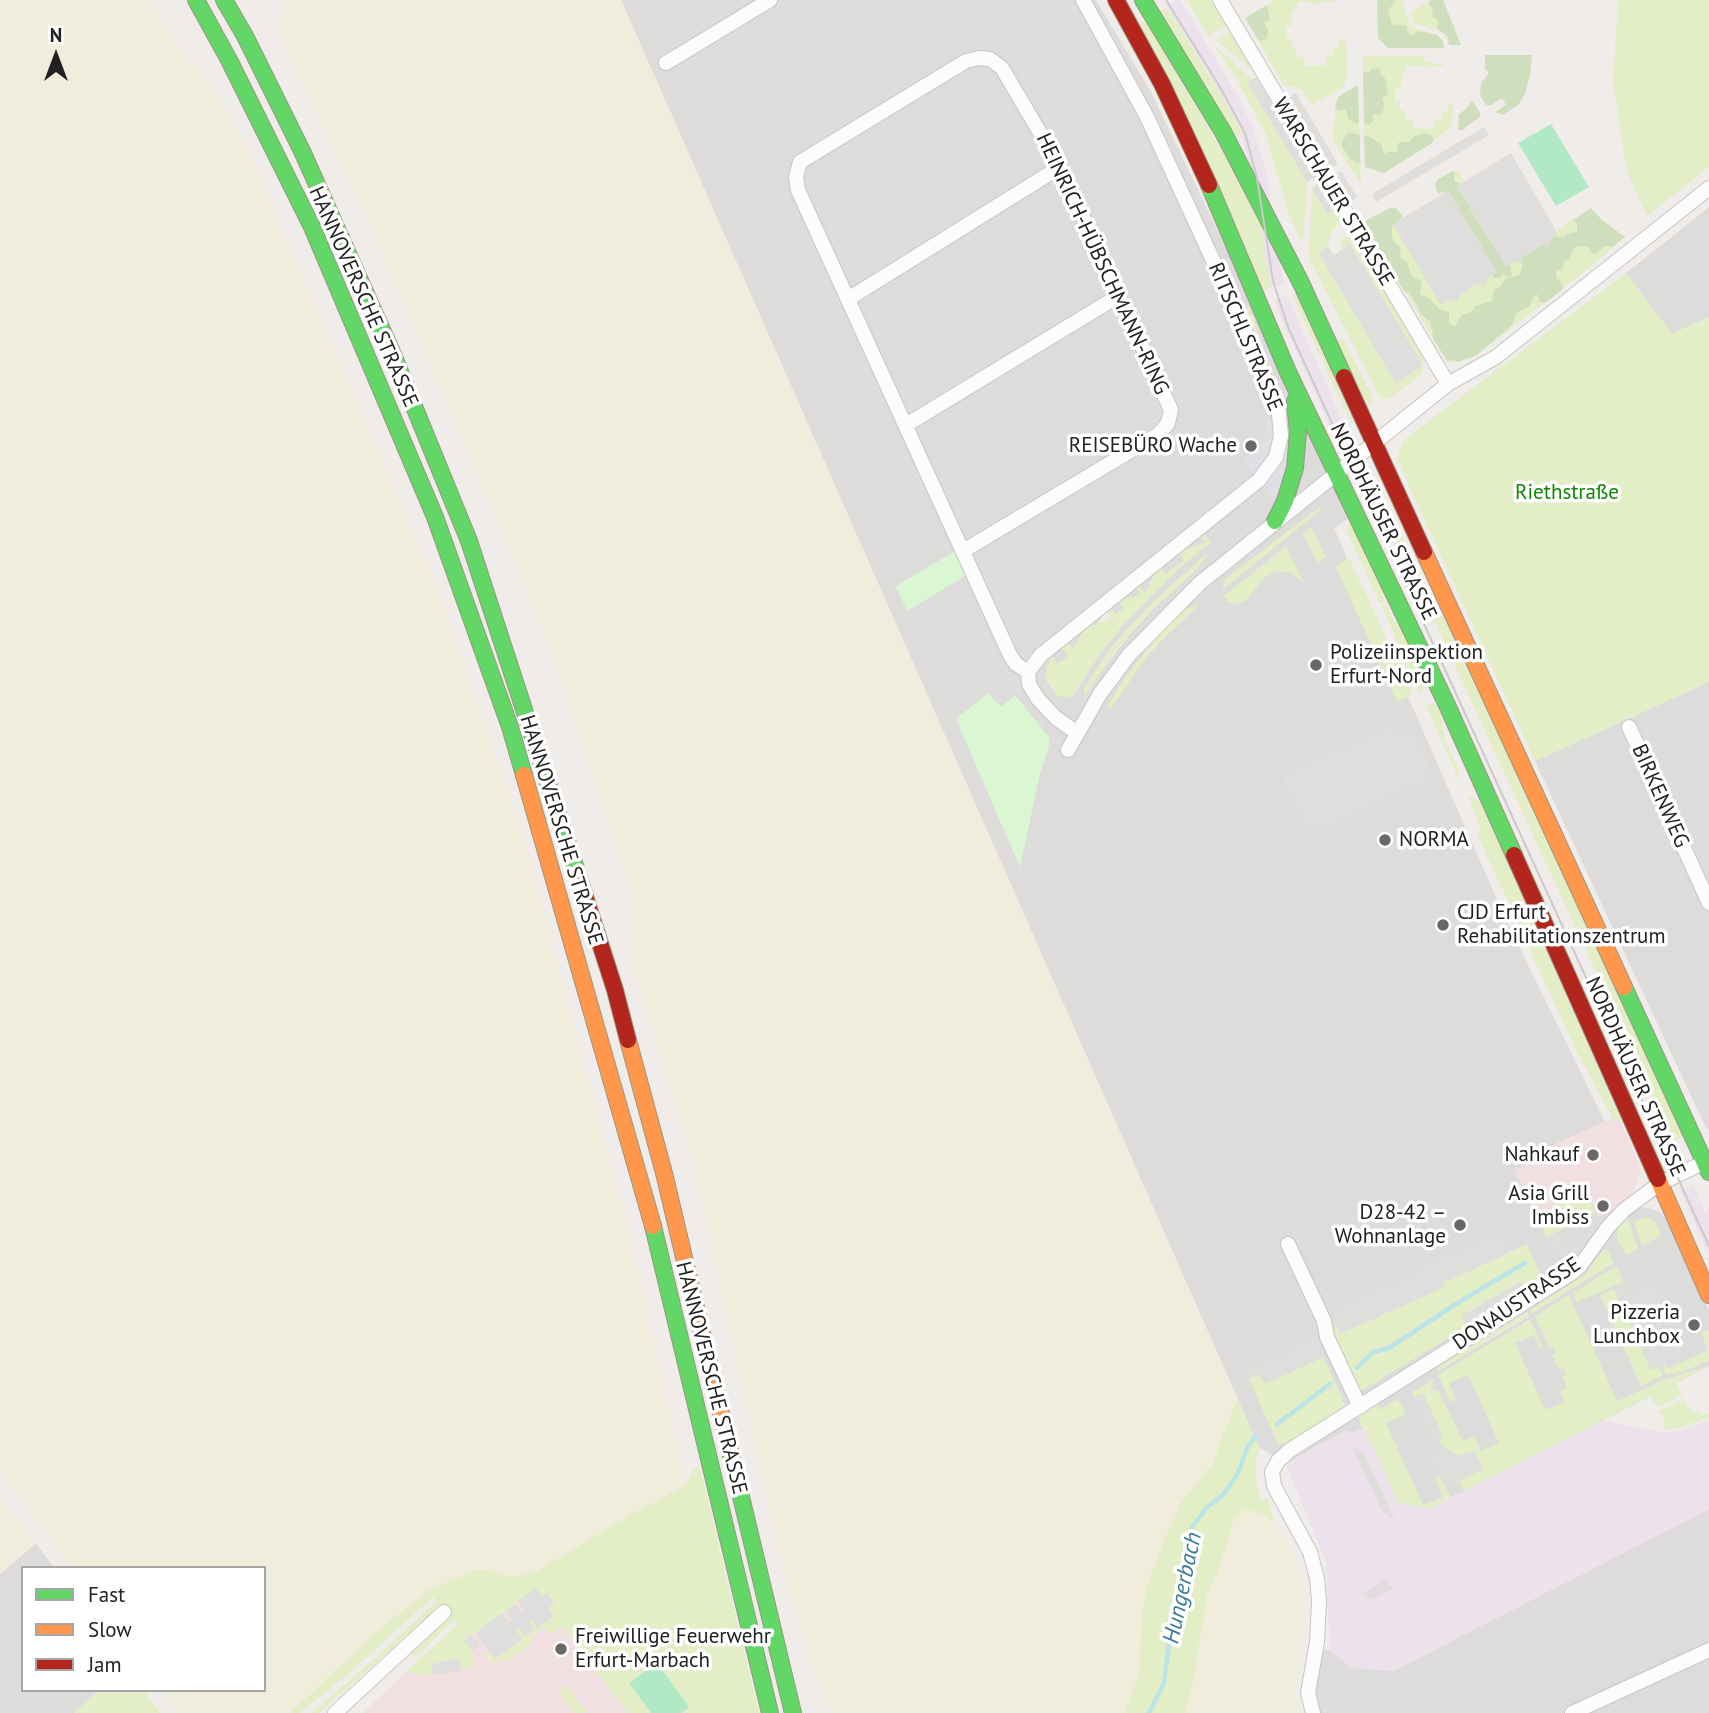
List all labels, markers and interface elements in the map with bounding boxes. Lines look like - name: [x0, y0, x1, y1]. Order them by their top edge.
- north arrow: [21, 21, 91, 91]
- text: N: [50, 23, 62, 47]
- street label: WARSCHAUER STRASSE: [1267, 93, 1399, 291]
- street label: HEINRICH-HÜBSCHMANN-RING: [1030, 129, 1174, 399]
- street label: HANNOVERSCHE STRASSE: [303, 183, 423, 411]
- street label: RITSCHLSTRASSE: [1202, 259, 1288, 415]
- street label: NORDHÄUSER STRASSE: [1324, 419, 1442, 625]
- place label: REISEBÜRO Wache: [1069, 433, 1237, 459]
- marker: REISEBÜRO Wache: [1243, 438, 1259, 454]
- park label: Riethstraße: [1515, 480, 1619, 506]
- place label: Polizeiinspektion Erfurt-Nord: [1330, 640, 1483, 690]
- marker: Polizeiinspektion Erfurt-Nord: [1308, 657, 1324, 673]
- street label: HANNOVERSCHE STRASSE: [514, 712, 608, 948]
- street label: BIRKENWEG: [1626, 740, 1694, 852]
- place label: NORMA: [1399, 827, 1469, 853]
- marker: NORMA: [1377, 832, 1393, 848]
- place label: CJD Erfurt Rehabilitationszentrum: [1457, 900, 1665, 950]
- marker: CJD Erfurt Rehabilitationszentrum: [1435, 917, 1451, 933]
- street label: NORDHÄUSER STRASSE: [1580, 973, 1690, 1181]
- place label: Nahkauf: [1504, 1142, 1579, 1168]
- marker: Nahkauf: [1585, 1147, 1601, 1163]
- place label: Asia Grill Imbiss: [1508, 1181, 1589, 1231]
- marker: Asia Grill Imbiss: [1595, 1198, 1611, 1214]
- place label: D28-42 – Wohnanlage: [1335, 1200, 1446, 1250]
- marker: D28-42 – Wohnanlage: [1452, 1217, 1468, 1233]
- street label: DONAUSTRASSE: [1448, 1252, 1586, 1356]
- street label: HANNOVERSCHE STRASSE: [670, 1259, 752, 1497]
- place label: Pizzeria Lunchbox: [1593, 1300, 1680, 1350]
- marker: Pizzeria Lunchbox: [1686, 1317, 1702, 1333]
- water label: Hungerbach: [1158, 1530, 1208, 1646]
- legend: [21, 1566, 266, 1692]
- text: Fast: [88, 1581, 125, 1608]
- text: Slow: [88, 1616, 132, 1643]
- place label: Freiwillige Feuerwehr Erfurt-Marbach: [575, 1624, 771, 1674]
- marker: Freiwillige Feuerwehr Erfurt-Marbach: [553, 1641, 569, 1657]
- text: Jam: [88, 1651, 122, 1678]

